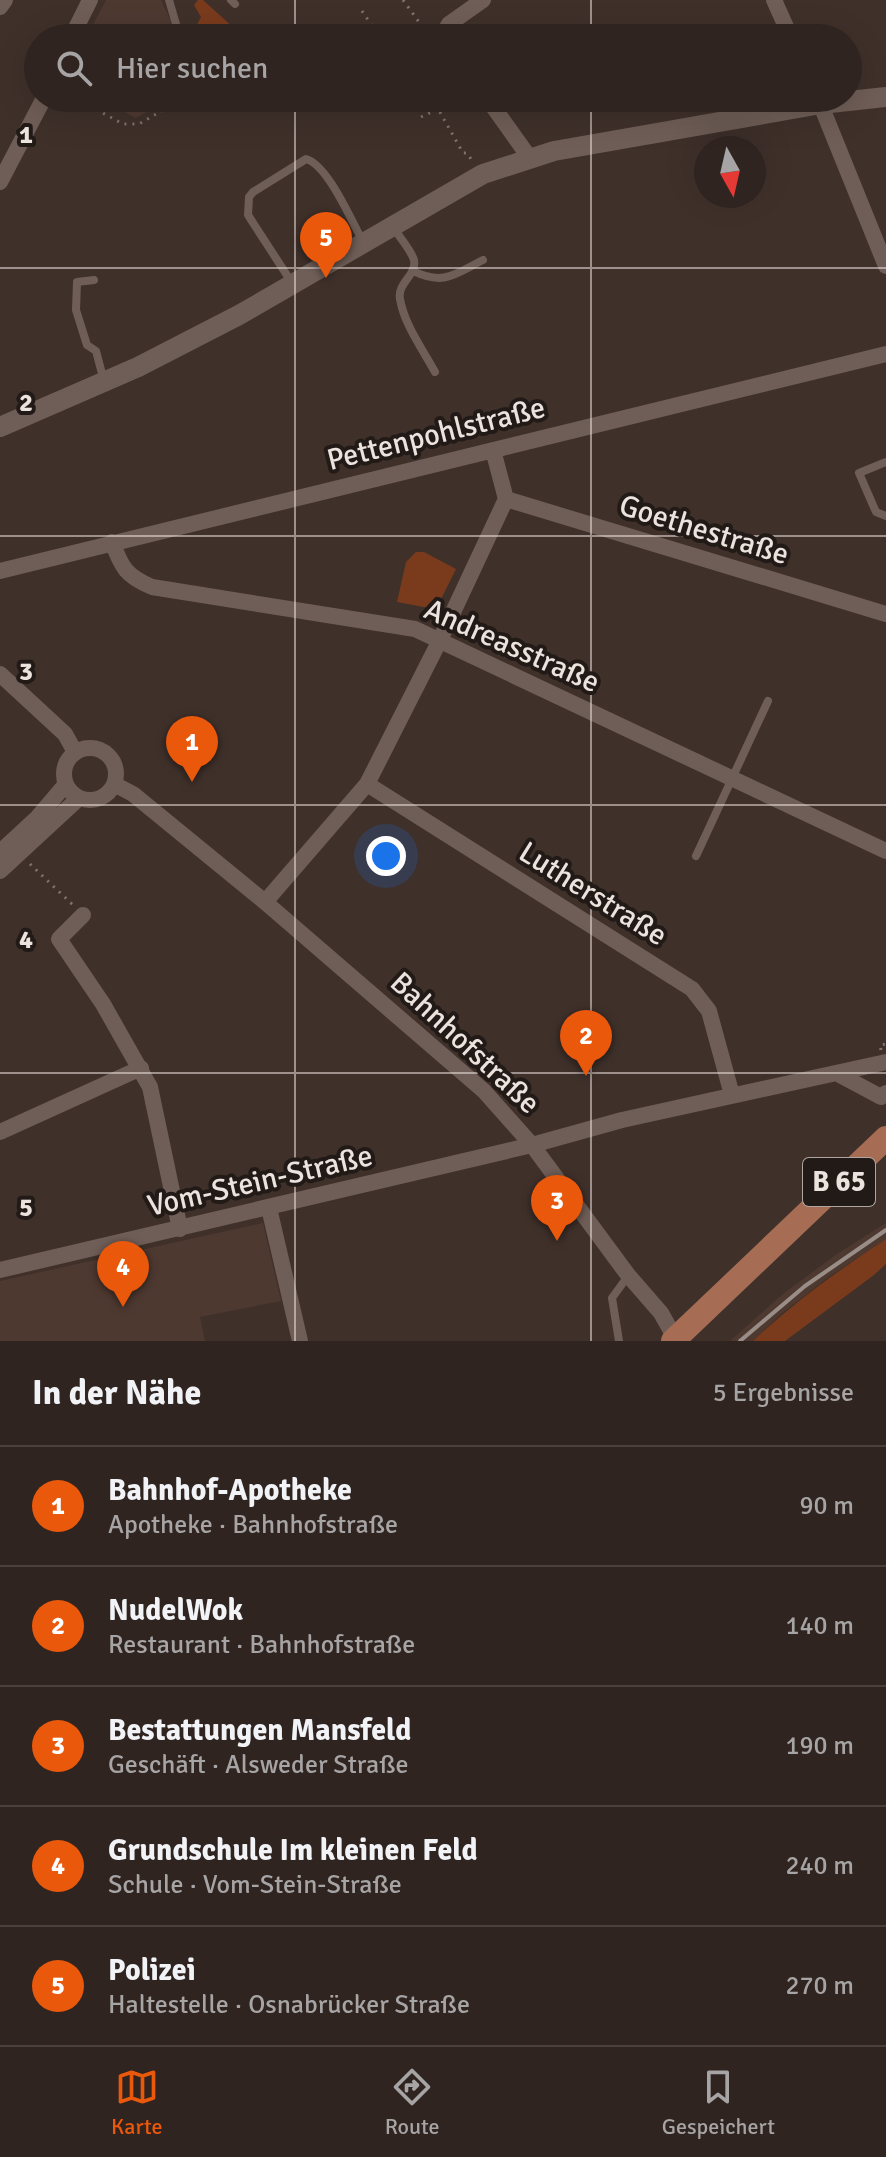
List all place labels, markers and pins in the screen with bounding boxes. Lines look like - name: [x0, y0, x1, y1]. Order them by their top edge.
- pin: 5: [300, 212, 352, 278]
- pin: 1: [166, 716, 218, 782]
- pin: 2: [560, 1010, 612, 1076]
- pin: 3: [531, 1175, 583, 1241]
- pin: 4: [97, 1241, 149, 1307]

